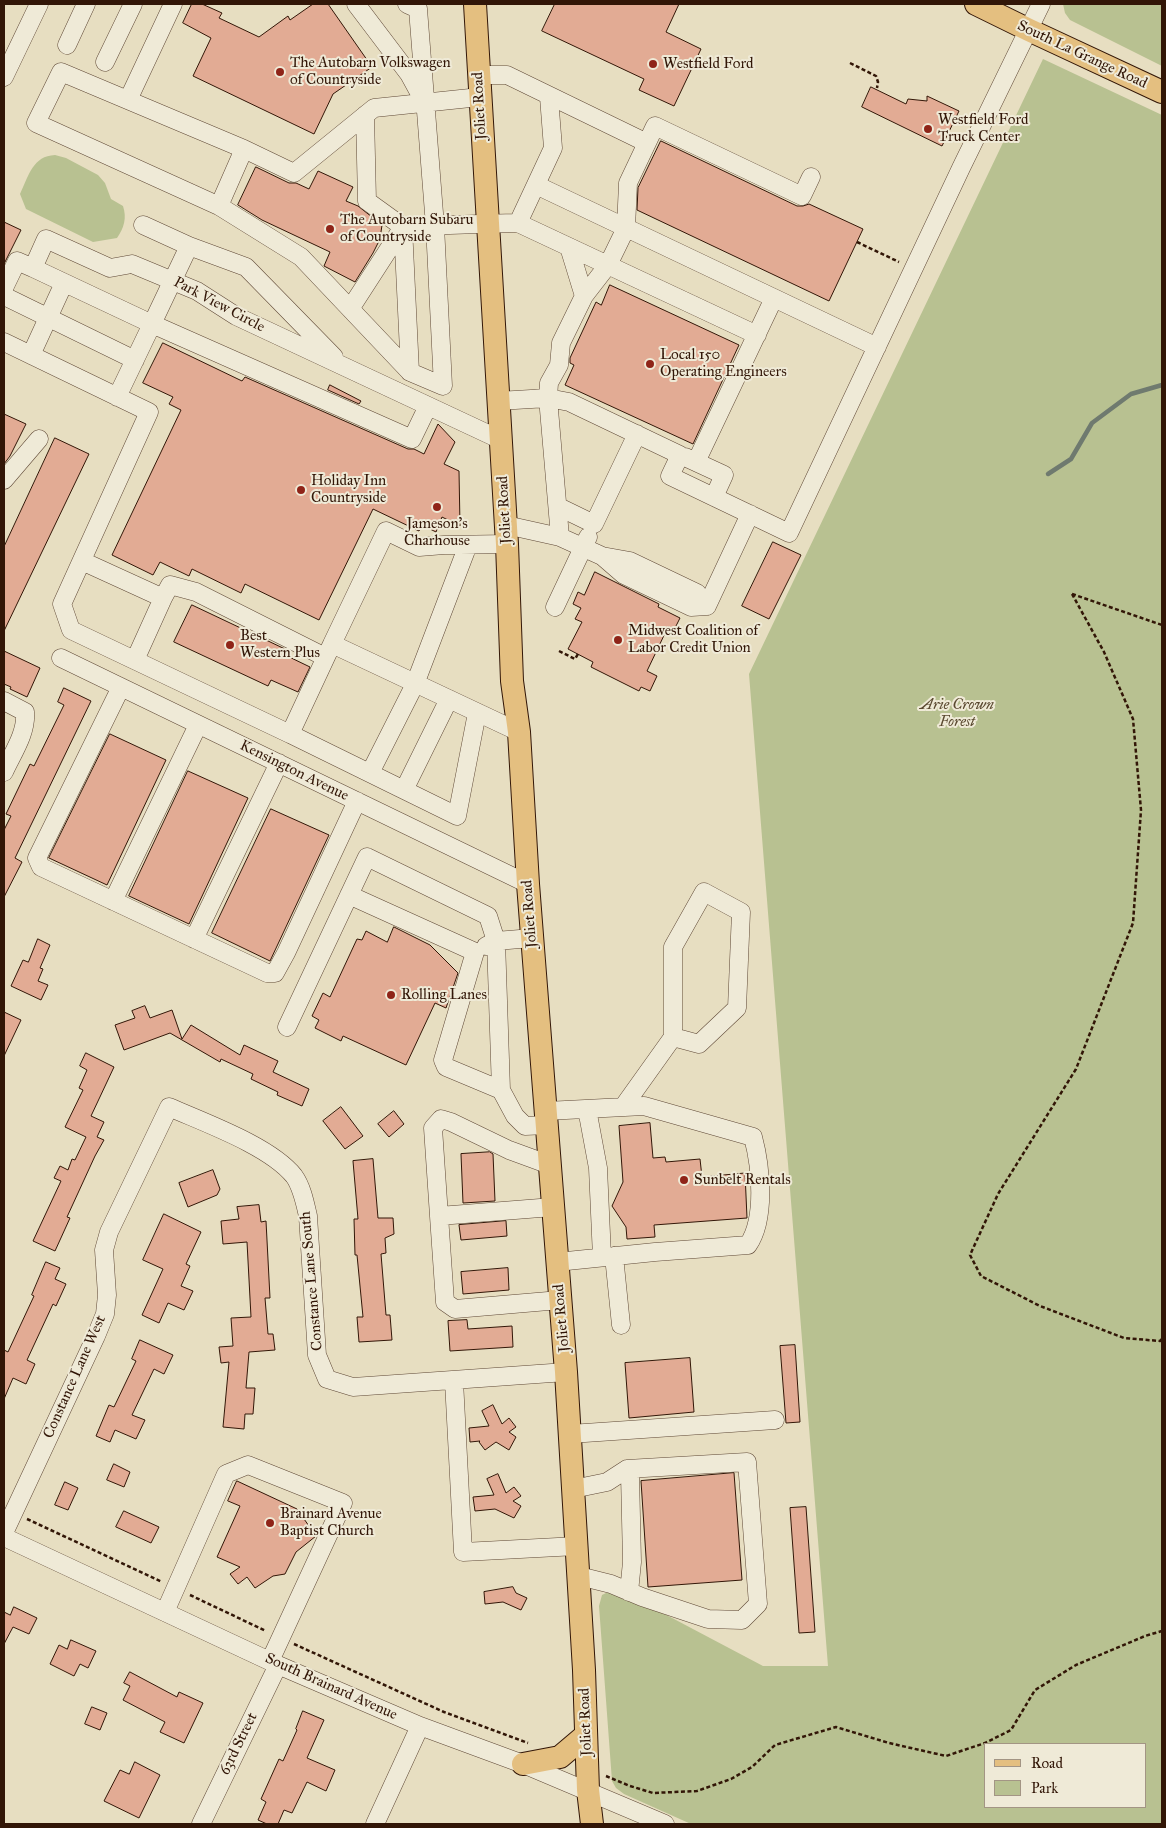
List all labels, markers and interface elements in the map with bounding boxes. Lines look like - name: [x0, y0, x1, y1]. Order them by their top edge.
- street label: South La Grange Road: [1014, 17, 1150, 93]
- place label: The Autobarn Volkswagen of Countryside: [290, 54, 451, 89]
- place label: Westfield Ford: [663, 55, 754, 73]
- marker: Westfield Ford: [647, 58, 659, 70]
- marker: The Autobarn Volkswagen of Countryside: [274, 66, 286, 78]
- street label: Joliet Road: [469, 71, 491, 141]
- place label: Westfield Ford Truck Center: [938, 111, 1029, 146]
- marker: Westfield Ford Truck Center: [922, 123, 934, 135]
- place label: The Autobarn Subaru of Countryside: [340, 211, 473, 246]
- marker: The Autobarn Subaru of Countryside: [324, 223, 336, 235]
- street label: Park View Circle: [170, 273, 268, 337]
- place label: Local 150 Operating Engineers: [660, 346, 787, 381]
- marker: Local 150 Operating Engineers: [644, 358, 656, 370]
- place label: Holiday Inn Countryside: [311, 472, 386, 507]
- street label: Joliet Road: [494, 475, 516, 545]
- marker: Holiday Inn Countryside: [295, 484, 307, 496]
- marker: Jameson's Charhouse: [431, 501, 443, 513]
- place label: Jameson's Charhouse: [404, 515, 470, 550]
- place label: Midwest Coalition of Labor Credit Union: [628, 622, 758, 657]
- place label: Best Western Plus: [240, 627, 320, 662]
- marker: Midwest Coalition of Labor Credit Union: [612, 634, 624, 646]
- marker: Best Western Plus: [224, 639, 236, 651]
- park label: Arie Crown Forest: [920, 696, 994, 731]
- street label: Kensington Avenue: [237, 737, 351, 805]
- street label: Joliet Road: [519, 879, 541, 949]
- place label: Rolling Lanes: [401, 986, 487, 1004]
- marker: Rolling Lanes: [385, 989, 397, 1001]
- place label: Sunbelt Rentals: [694, 1171, 791, 1189]
- marker: Sunbelt Rentals: [678, 1174, 690, 1186]
- street label: Constance Lane South: [297, 1210, 327, 1352]
- street label: Joliet Road: [550, 1283, 574, 1353]
- street label: Constance Lane West: [40, 1313, 110, 1441]
- place label: Brainard Avenue Baptist Church: [280, 1505, 382, 1540]
- marker: Brainard Avenue Baptist Church: [264, 1517, 276, 1529]
- street label: South Brainard Avenue: [262, 1650, 400, 1724]
- street label: Joliet Road: [576, 1688, 596, 1756]
- street label: 63rd Street: [216, 1710, 262, 1778]
- legend: [984, 1743, 1146, 1808]
- text: Road: [1031, 1754, 1063, 1772]
- text: Park: [1031, 1779, 1058, 1797]

